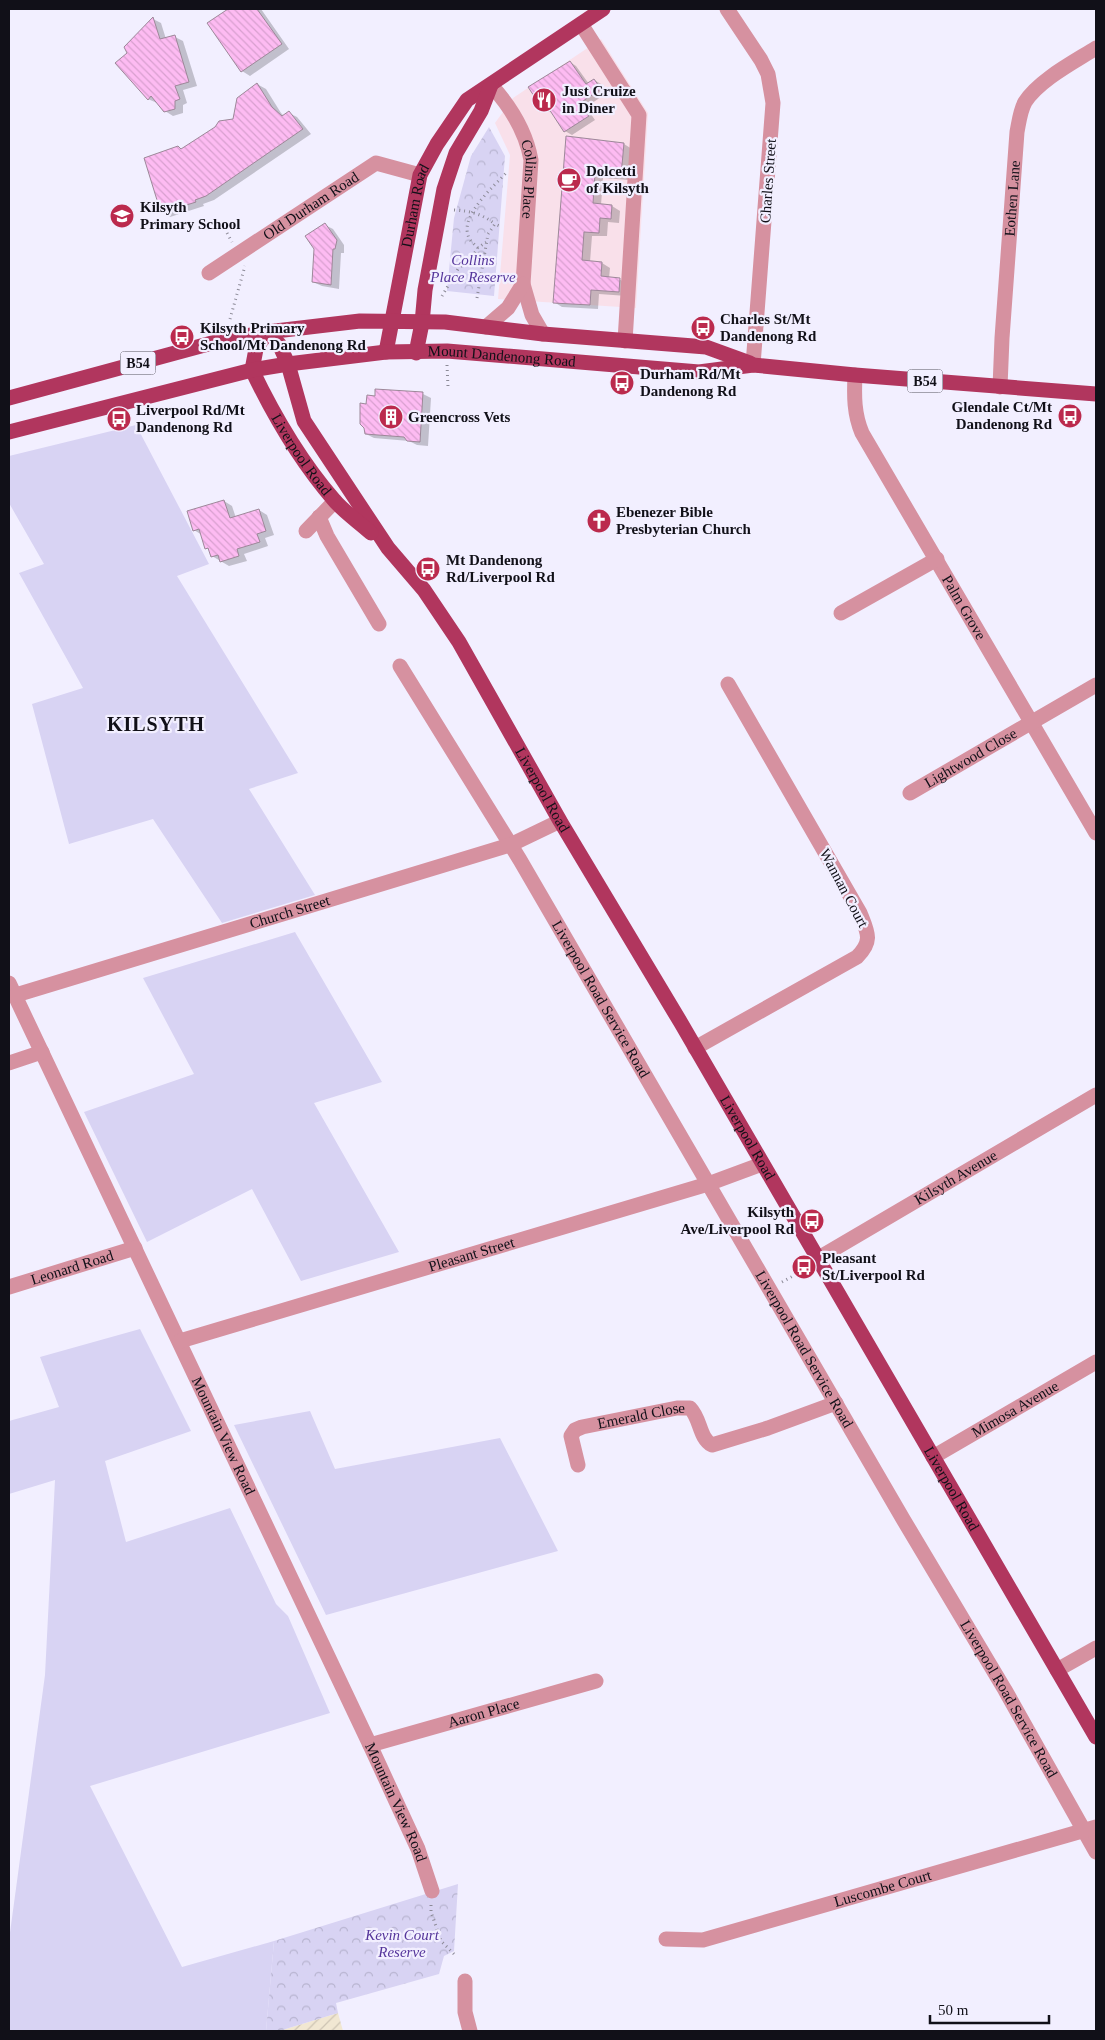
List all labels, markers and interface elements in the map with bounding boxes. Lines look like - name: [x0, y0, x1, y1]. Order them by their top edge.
- place label: Just Cruize in Diner: [562, 83, 636, 116]
- restaurant icon: Just Cruize in Diner: [531, 87, 557, 113]
- street label: Collins Place: [518, 137, 539, 219]
- street label: Charles Street: [757, 137, 779, 224]
- street label: Eothen Lane: [1001, 159, 1023, 237]
- street label: Durham Road: [398, 161, 433, 249]
- place label: Dolcetti of Kilsyth: [586, 163, 650, 196]
- cafe icon: Dolcetti of Kilsyth: [556, 167, 582, 193]
- street label: Old Durham Road: [260, 168, 362, 243]
- place label: Kilsyth Primary School: [140, 199, 240, 232]
- school or university icon: Kilsyth Primary School: [109, 203, 135, 229]
- park label: Collins Place Reserve: [429, 252, 516, 285]
- place label: Charles St/Mt Dandenong Rd: [720, 311, 817, 344]
- bus stop icon: Charles St/Mt Dandenong Rd: [690, 315, 716, 341]
- place label: Kilsyth Primary School/Mt Dandenong Rd: [200, 320, 367, 353]
- bus stop icon: Kilsyth Primary School/Mt Dandenong Rd: [169, 324, 195, 350]
- street label: Mount Dandenong Road: [428, 343, 577, 370]
- road number: B54: [120, 352, 156, 374]
- place label: Durham Rd/Mt Dandenong Rd: [640, 366, 740, 399]
- bus stop icon: Durham Rd/Mt Dandenong Rd: [609, 370, 635, 396]
- road number: B54: [908, 370, 942, 392]
- place label: Glendale Ct/Mt Dandenong Rd: [952, 399, 1053, 432]
- place label: Liverpool Rd/Mt Dandenong Rd: [136, 402, 245, 435]
- bus stop icon: Glendale Ct/Mt Dandenong Rd: [1057, 403, 1083, 429]
- building icon: Greencross Vets: [378, 404, 404, 430]
- bus stop icon: Liverpool Rd/Mt Dandenong Rd: [106, 406, 132, 432]
- place label: Greencross Vets: [408, 409, 511, 425]
- street label: Liverpool Road: [268, 411, 335, 499]
- place label: Ebenezer Bible Presbyterian Church: [616, 504, 752, 537]
- church icon: Ebenezer Bible Presbyterian Church: [586, 508, 612, 534]
- place label: Mt Dandenong Rd/Liverpool Rd: [446, 552, 555, 585]
- bus stop icon: Mt Dandenong Rd/Liverpool Rd: [415, 556, 441, 582]
- street label: Palm Grove: [939, 572, 989, 643]
- district label: KILSYTH: [107, 713, 205, 735]
- street label: Lightwood Close: [922, 725, 1020, 791]
- street label: Liverpool Road: [512, 745, 573, 835]
- street label: Wannan Court: [817, 846, 872, 931]
- street label: Church Street: [248, 892, 332, 932]
- street label: Liverpool Road Service Road: [549, 918, 653, 1081]
- street label: Liverpool Road: [717, 1093, 779, 1183]
- street label: Kilsyth Avenue: [912, 1147, 1000, 1208]
- place label: Kilsyth Ave/Liverpool Rd: [681, 1204, 795, 1237]
- bus stop icon: Kilsyth Ave/Liverpool Rd: [799, 1208, 825, 1234]
- street label: Pleasant Street: [427, 1234, 517, 1275]
- street label: Leonard Road: [29, 1247, 116, 1288]
- place label: Pleasant St/Liverpool Rd: [822, 1250, 926, 1283]
- bus stop icon: Pleasant St/Liverpool Rd: [791, 1254, 817, 1280]
- street label: Liverpool Road Service Road: [752, 1268, 856, 1431]
- street label: Mountain View Road: [189, 1374, 259, 1498]
- street label: Mimosa Avenue: [969, 1377, 1062, 1441]
- street label: Emerald Close: [596, 1400, 685, 1432]
- street label: Liverpool Road: [921, 1444, 983, 1534]
- street label: Liverpool Road Service Road: [957, 1617, 1061, 1781]
- street label: Aaron Place: [446, 1695, 522, 1731]
- street label: Mountain View Road: [362, 1740, 430, 1864]
- street label: Luscombe Court: [832, 1867, 934, 1910]
- park label: Kevin Court Reserve: [364, 1927, 440, 1960]
- scale bar: [930, 1992, 1049, 2024]
- text: 50 m: [938, 2002, 969, 2018]

